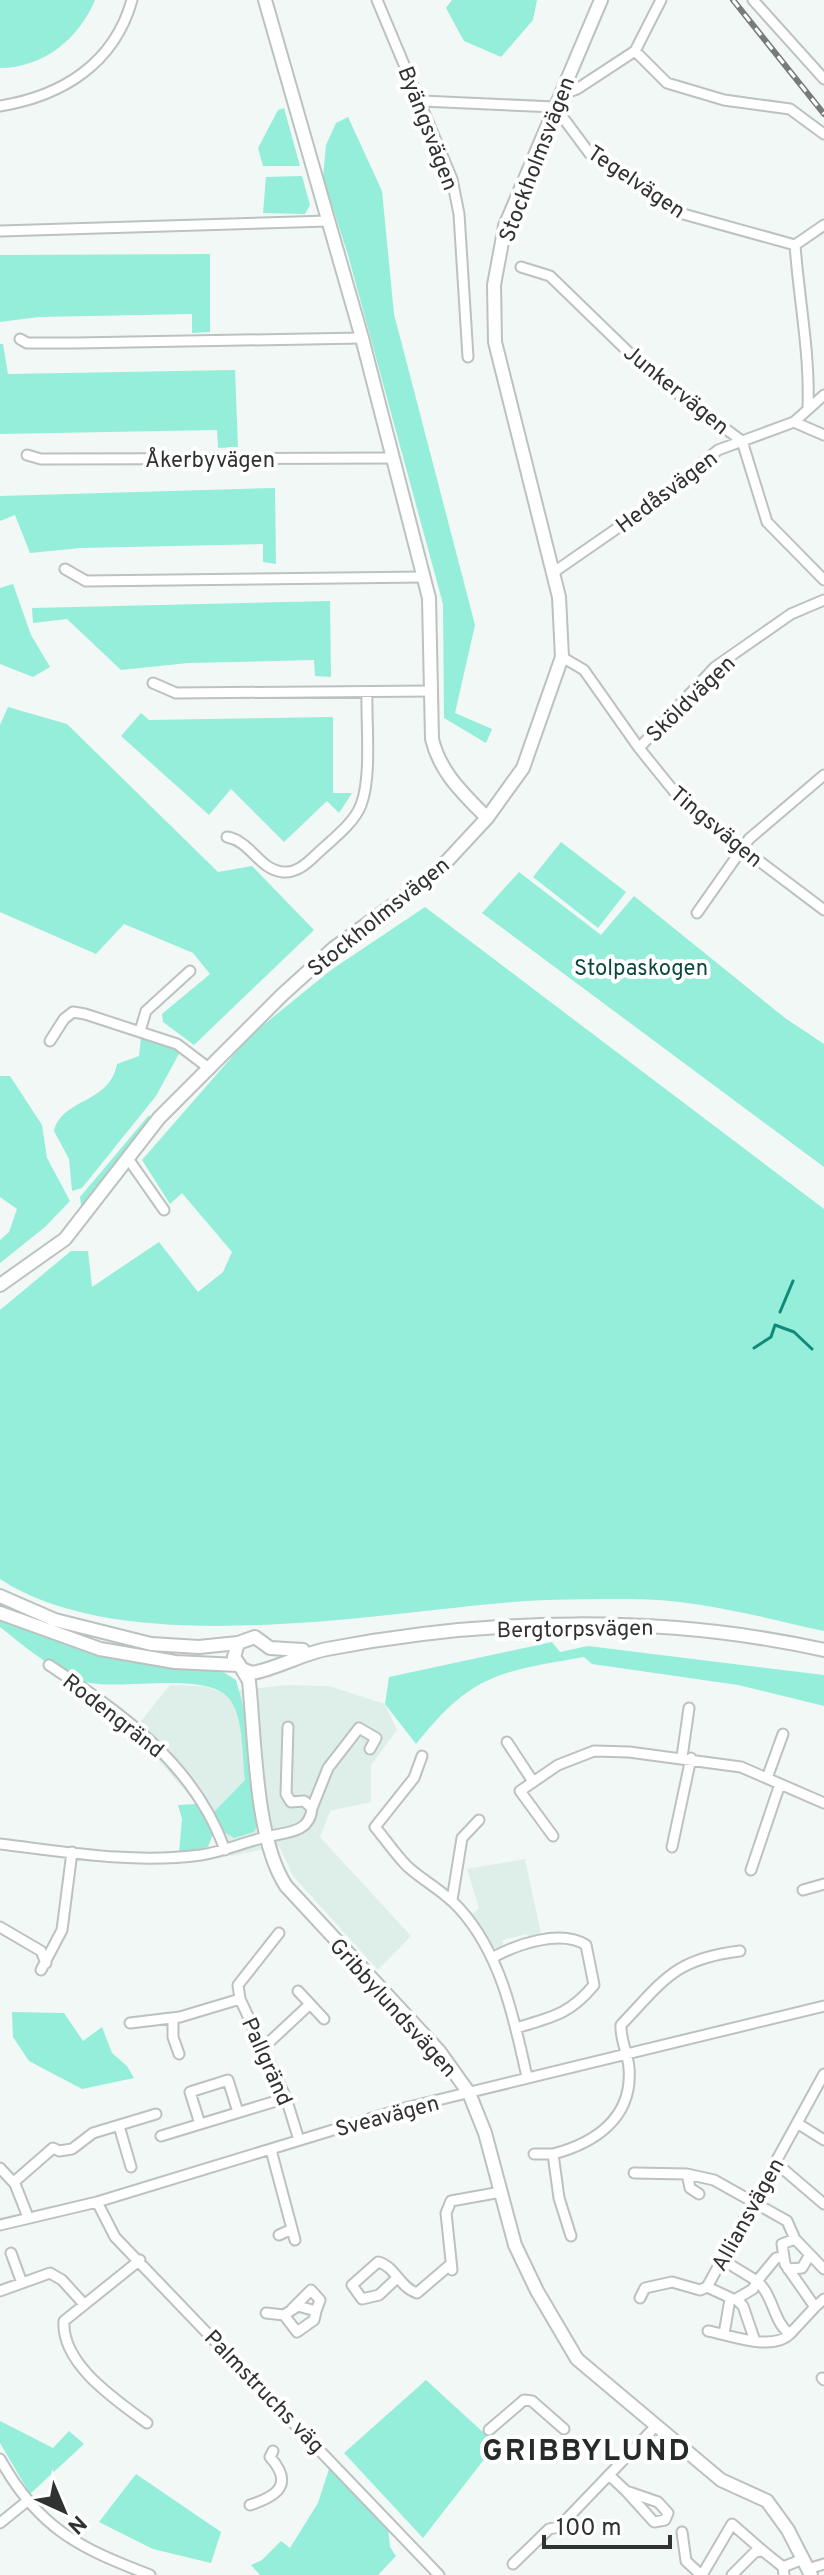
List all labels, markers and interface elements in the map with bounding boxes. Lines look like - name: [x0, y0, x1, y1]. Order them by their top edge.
- street label: Byängsvägen: [391, 63, 463, 195]
- street label: Stockholmsvägen: [494, 73, 582, 246]
- street label: Tegelvägen: [582, 141, 690, 226]
- street label: Junkervägen: [617, 340, 734, 442]
- street label: Åkerbyvägen: [145, 446, 275, 475]
- street label: Hedåsvägen: [611, 446, 724, 540]
- street label: Sköldvägen: [641, 651, 742, 749]
- street label: Tingsvägen: [664, 781, 767, 874]
- street label: Stockholmsvägen: [303, 852, 456, 983]
- park label: Stolpaskogen: [574, 956, 708, 983]
- street label: Bergtorpsvägen: [496, 1616, 654, 1645]
- street label: Rodengränd: [56, 1669, 169, 1765]
- street label: Gribbylundsvägen: [323, 1934, 462, 2084]
- street label: Pallgränd: [234, 2014, 297, 2110]
- street label: Sveavägen: [333, 2091, 442, 2144]
- street label: Alliansvägen: [707, 2154, 791, 2277]
- street label: Palmstruchs väg: [198, 2325, 329, 2460]
- district label: GRIBBYLUND: [482, 2434, 692, 2471]
- north arrow: [24, 2471, 104, 2551]
- scale bar: [544, 2499, 670, 2549]
- text: N: [61, 2508, 91, 2539]
- text: 100 m: [556, 2514, 622, 2544]

